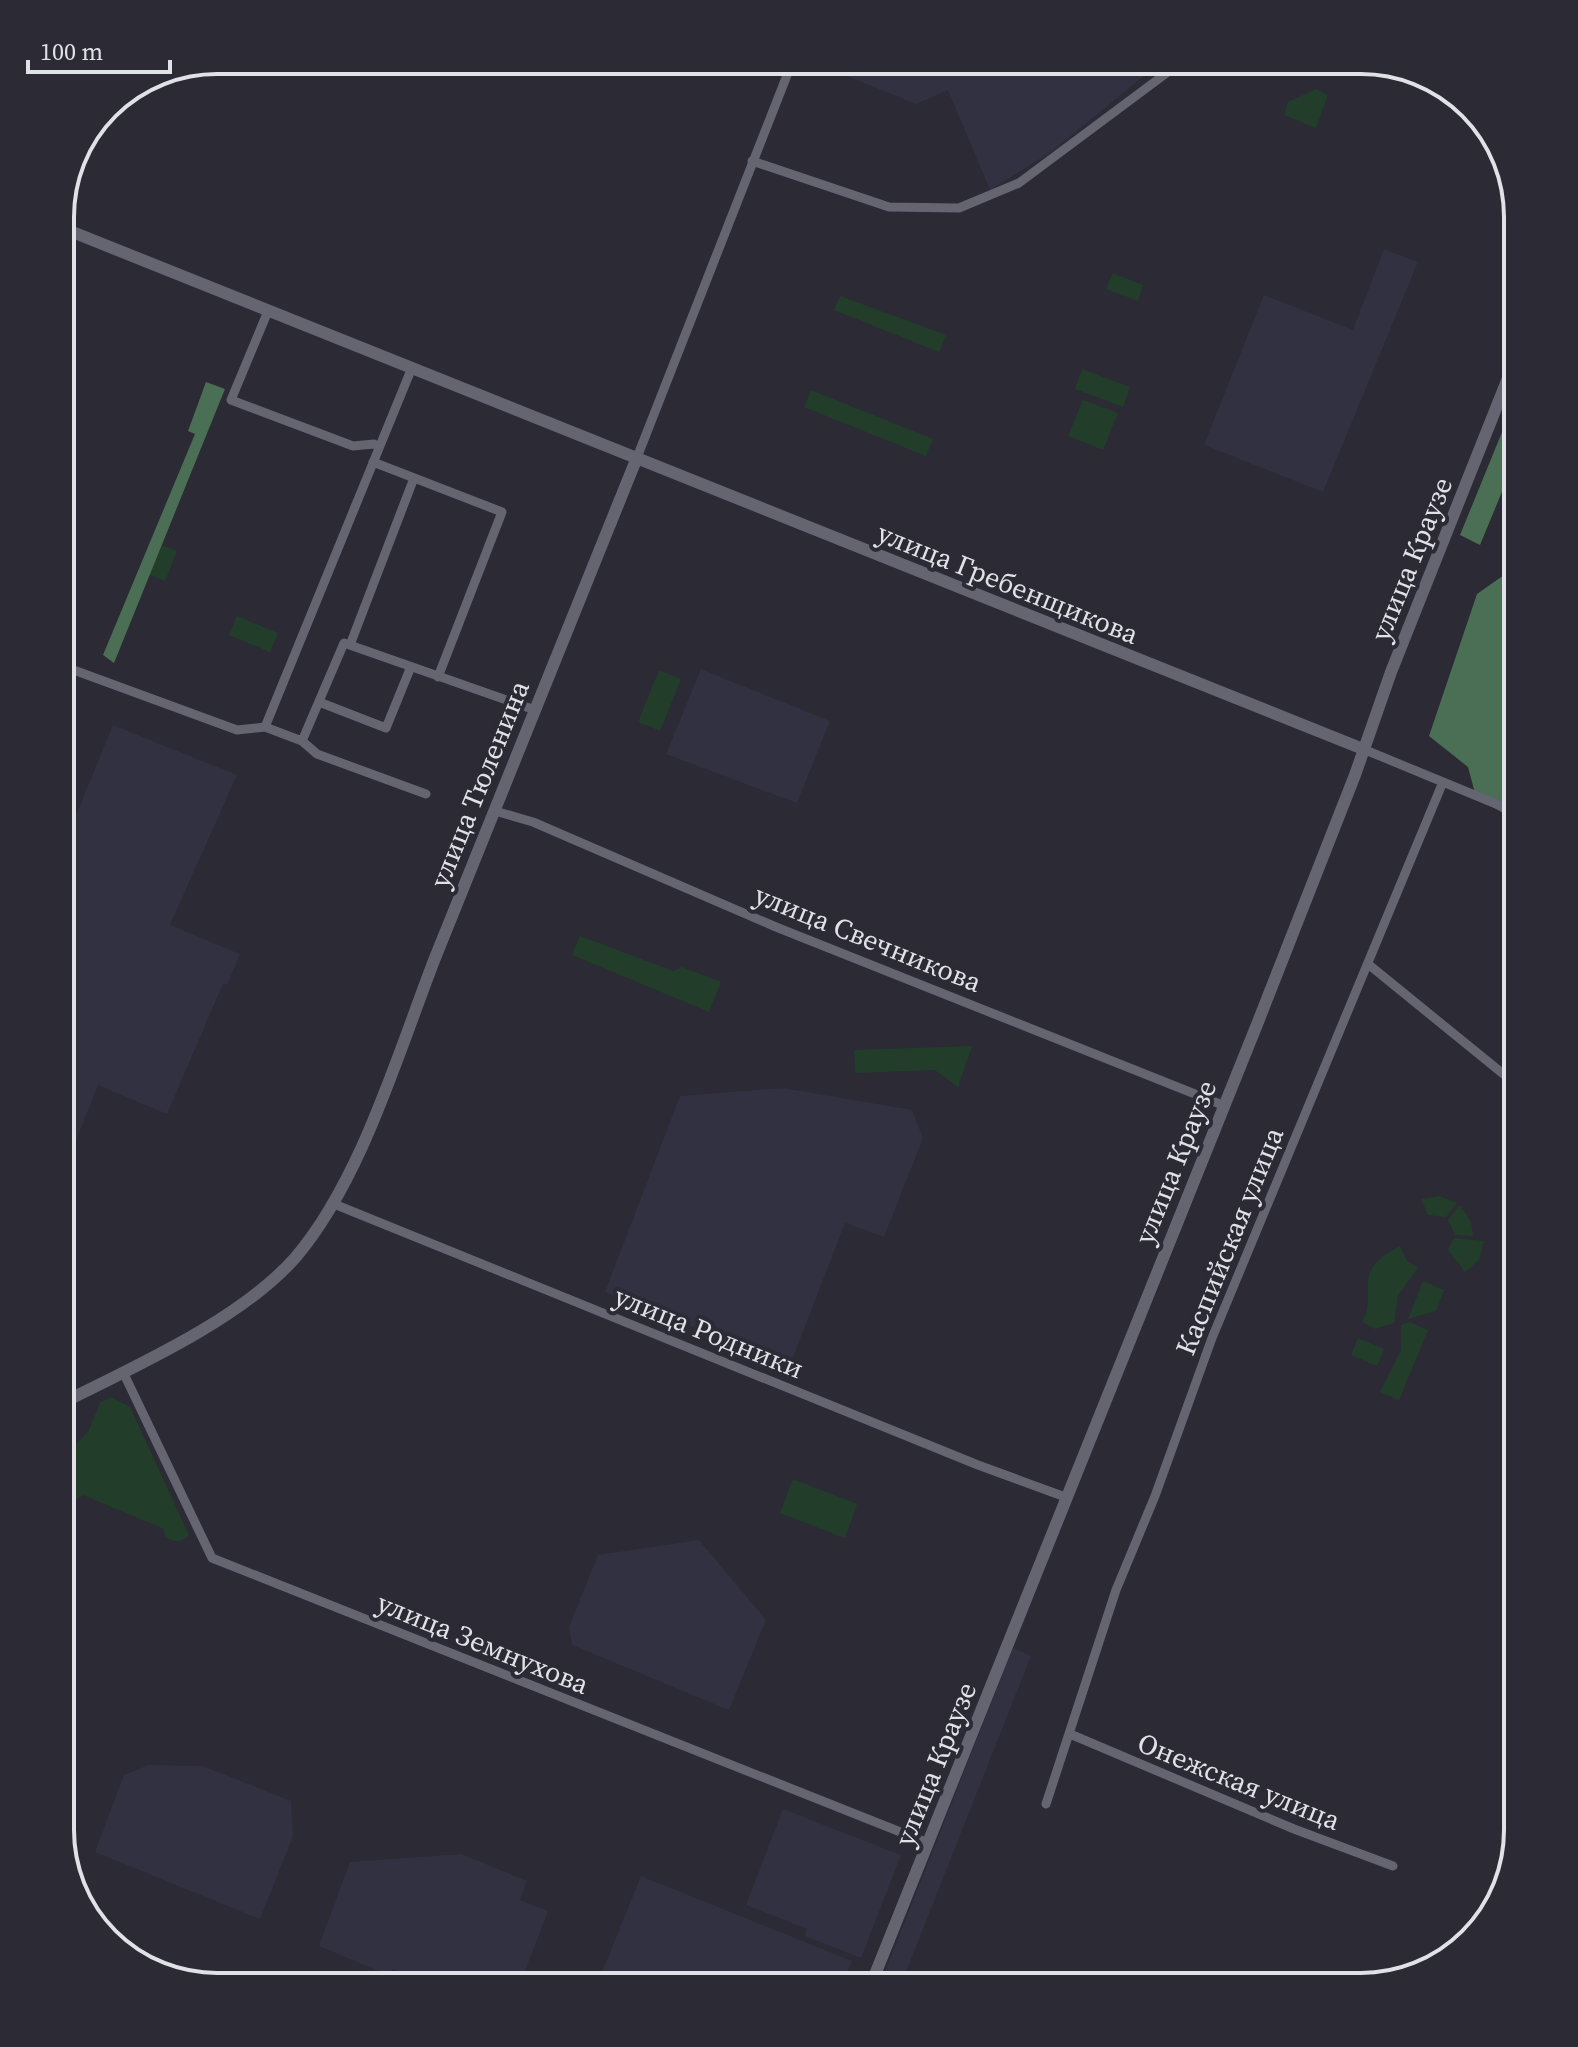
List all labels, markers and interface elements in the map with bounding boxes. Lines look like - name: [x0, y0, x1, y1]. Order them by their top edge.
- scale bar: [28, 24, 170, 74]
- text: 100 m: [40, 35, 103, 68]
- street label: улица Краузе: [1361, 471, 1461, 647]
- street label: улица Гребенщикова: [872, 513, 1145, 653]
- street label: улица Тюленина: [420, 674, 538, 893]
- street label: улица Свечникова: [749, 875, 988, 1001]
- street label: улица Краузе: [1125, 1074, 1225, 1250]
- street label: Каспийская улица: [1166, 1121, 1292, 1361]
- street label: улица Родники: [609, 1277, 809, 1387]
- street label: улица Земнухова: [371, 1583, 595, 1703]
- street label: улица Краузе: [885, 1676, 985, 1852]
- street label: Онежская улица: [1132, 1723, 1347, 1839]

